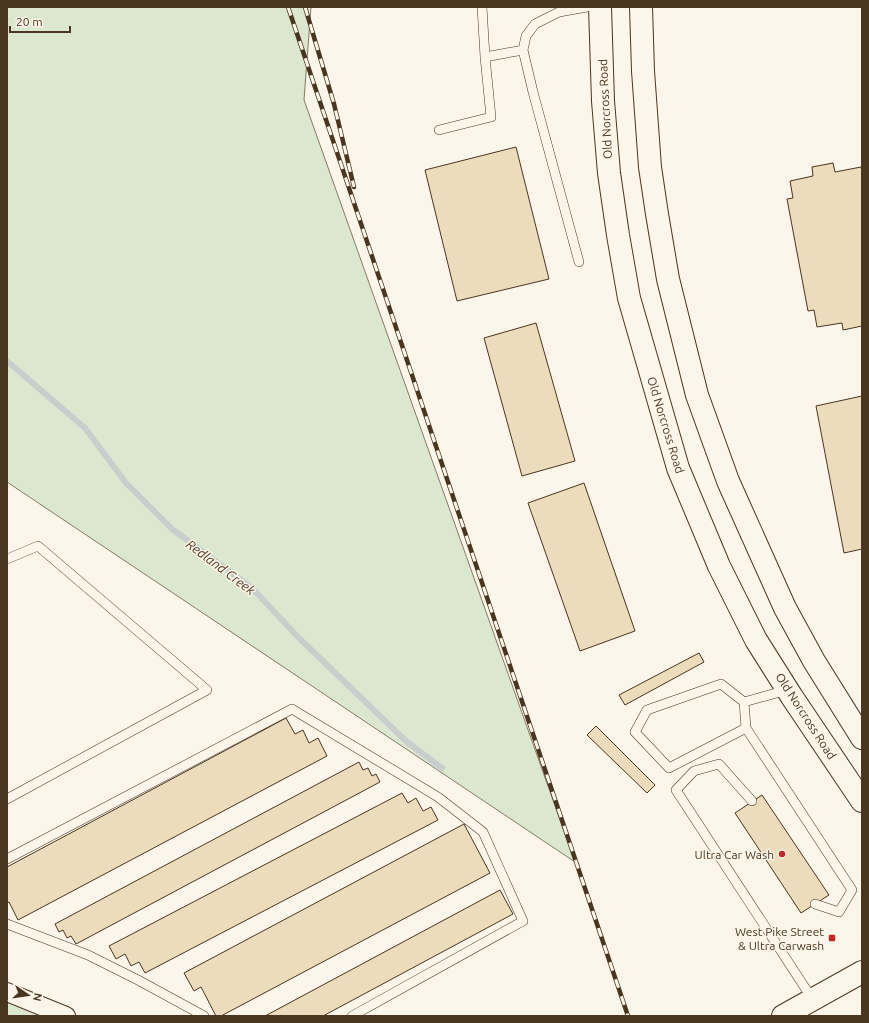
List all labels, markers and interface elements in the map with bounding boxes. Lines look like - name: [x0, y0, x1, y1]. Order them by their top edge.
- scale bar: [10, 8, 70, 34]
- text: 20 m: [16, 15, 43, 28]
- street label: Old Norcross Road: [596, 59, 614, 159]
- street label: Old Norcross Road: [645, 375, 687, 475]
- water label: Redland Creek: [184, 537, 258, 598]
- street label: Old Norcross Road: [773, 670, 839, 762]
- place label: Ultra Car Wash: [695, 848, 774, 861]
- marker: Ultra Car Wash: [777, 849, 787, 859]
- place label: West Pike Street & Ultra Carwash: [735, 925, 824, 952]
- marker: West Pike Street & Ultra Carwash: [827, 933, 837, 943]
- north arrow: [8, 975, 48, 1015]
- text: N: [31, 992, 45, 1003]

